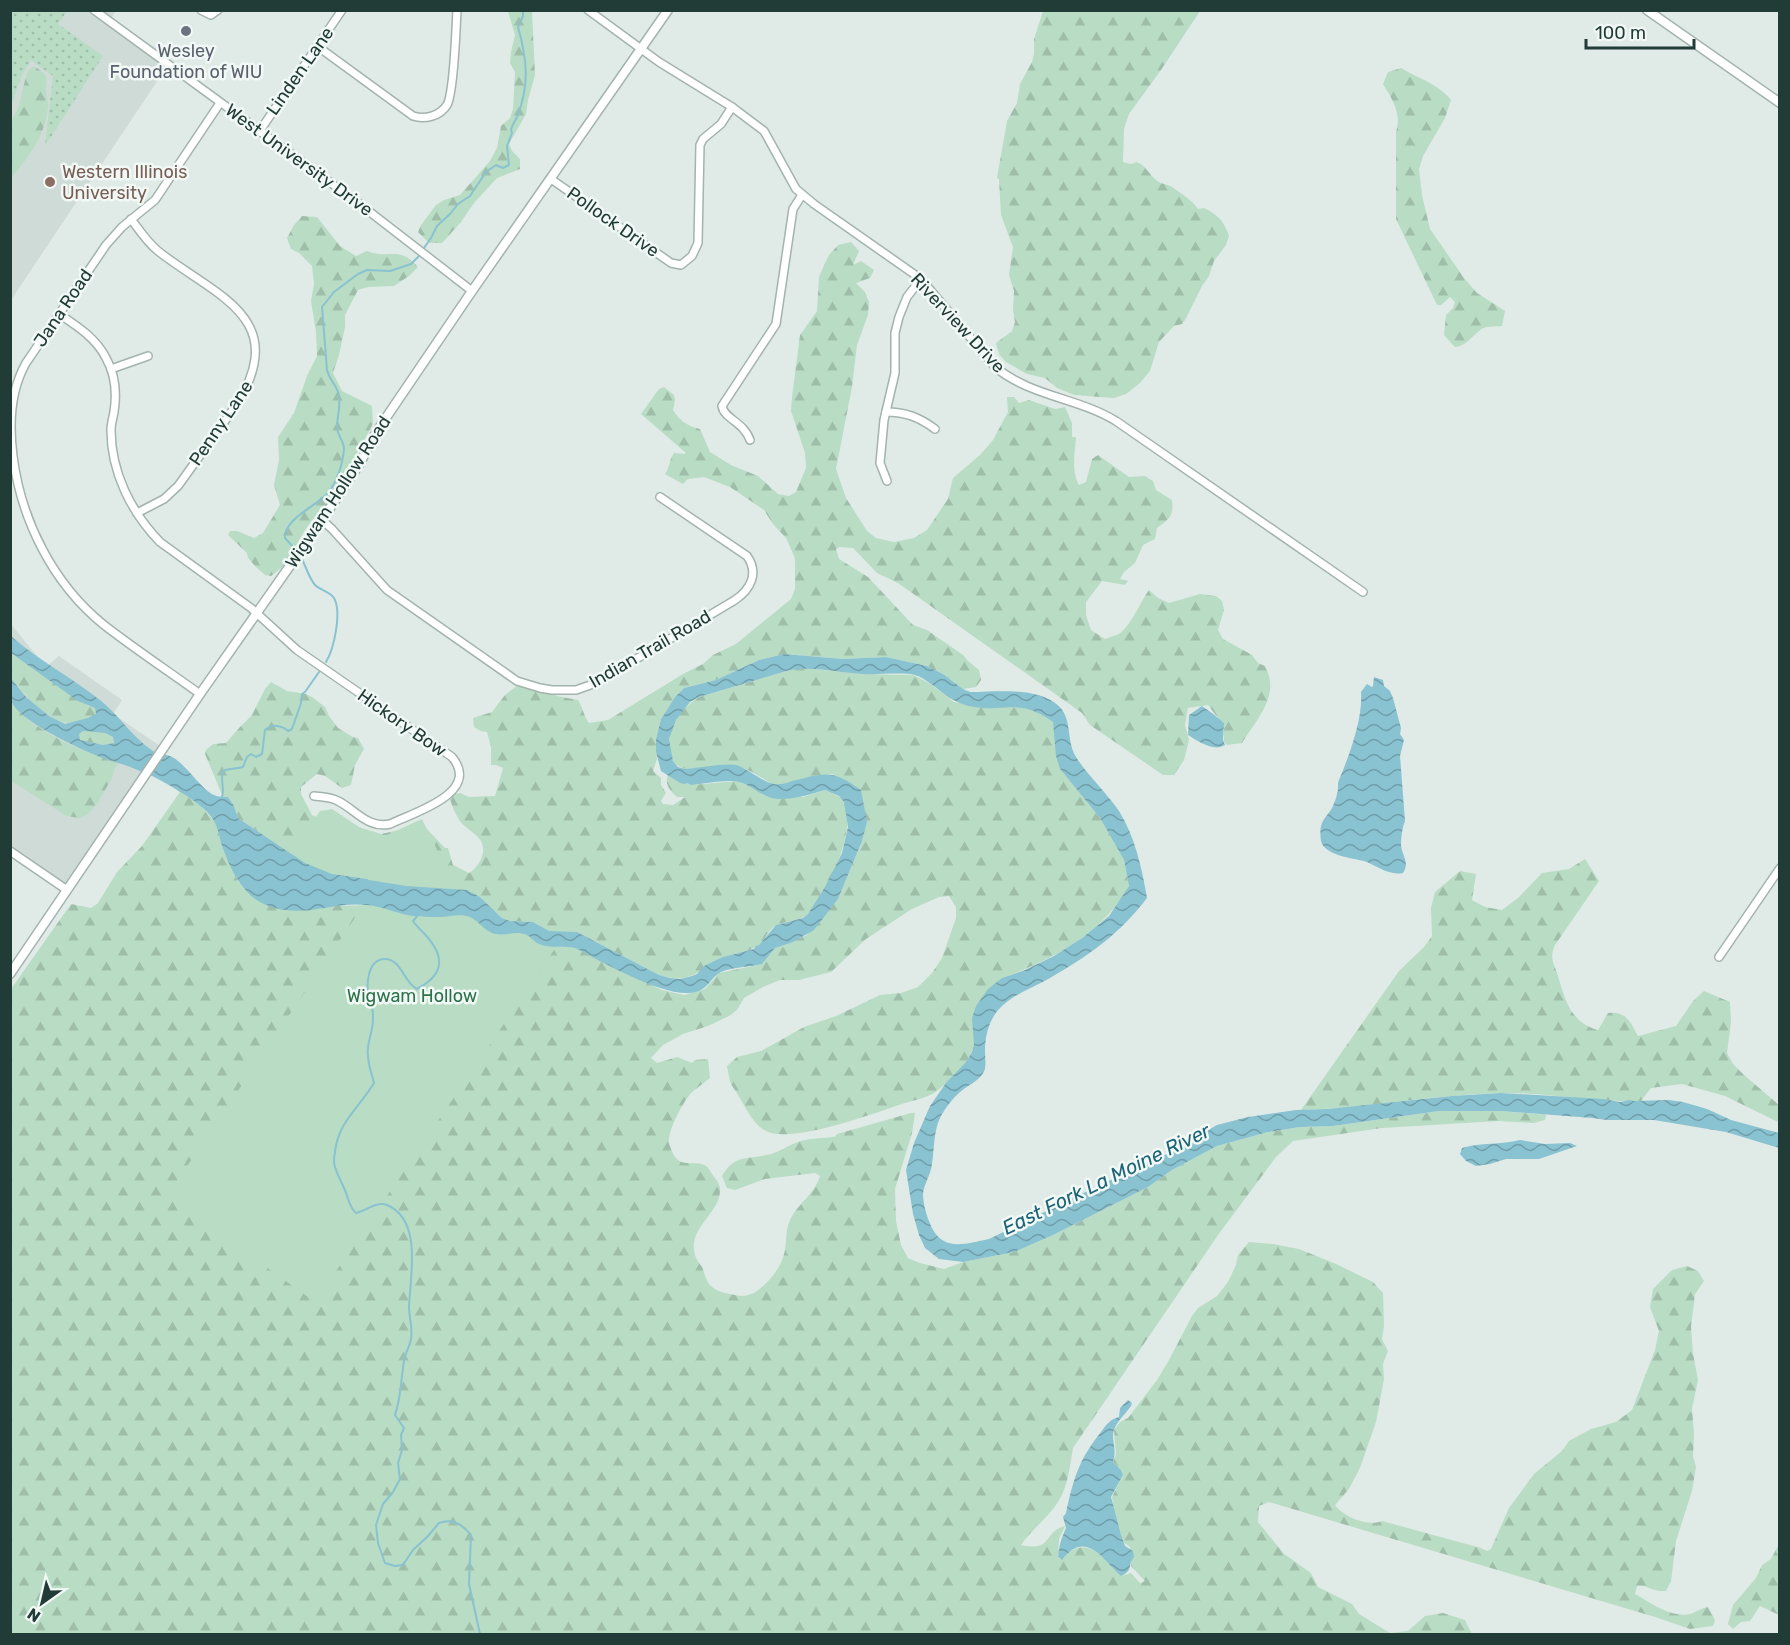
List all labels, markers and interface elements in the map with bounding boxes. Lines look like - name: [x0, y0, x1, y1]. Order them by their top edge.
- scale bar: [1586, 12, 1694, 50]
- text: 100 m: [1595, 22, 1646, 44]
- street label: Linden Lane: [262, 23, 338, 119]
- marker: Wesley Foundation of WIU: [179, 24, 193, 38]
- place label: Wesley Foundation of WIU: [110, 40, 262, 83]
- street label: West University Drive: [221, 99, 377, 221]
- place label: Western Illinois University: [62, 161, 187, 204]
- marker: Western Illinois University: [43, 175, 57, 189]
- street label: Pollock Drive: [563, 182, 663, 262]
- street label: Jana Road: [29, 265, 97, 351]
- street label: Riverview Drive: [906, 268, 1010, 378]
- street label: Penny Lane: [184, 376, 258, 470]
- street label: Wigwam Hollow Road: [281, 412, 395, 572]
- street label: Indian Trail Road: [585, 605, 715, 693]
- street label: Hickory Bow: [353, 684, 451, 762]
- park label: Wigwam Hollow: [347, 985, 477, 1007]
- water label: East Fork La Moine River: [998, 1118, 1215, 1240]
- north arrow: [12, 1573, 72, 1633]
- text: N: [24, 1604, 44, 1626]

